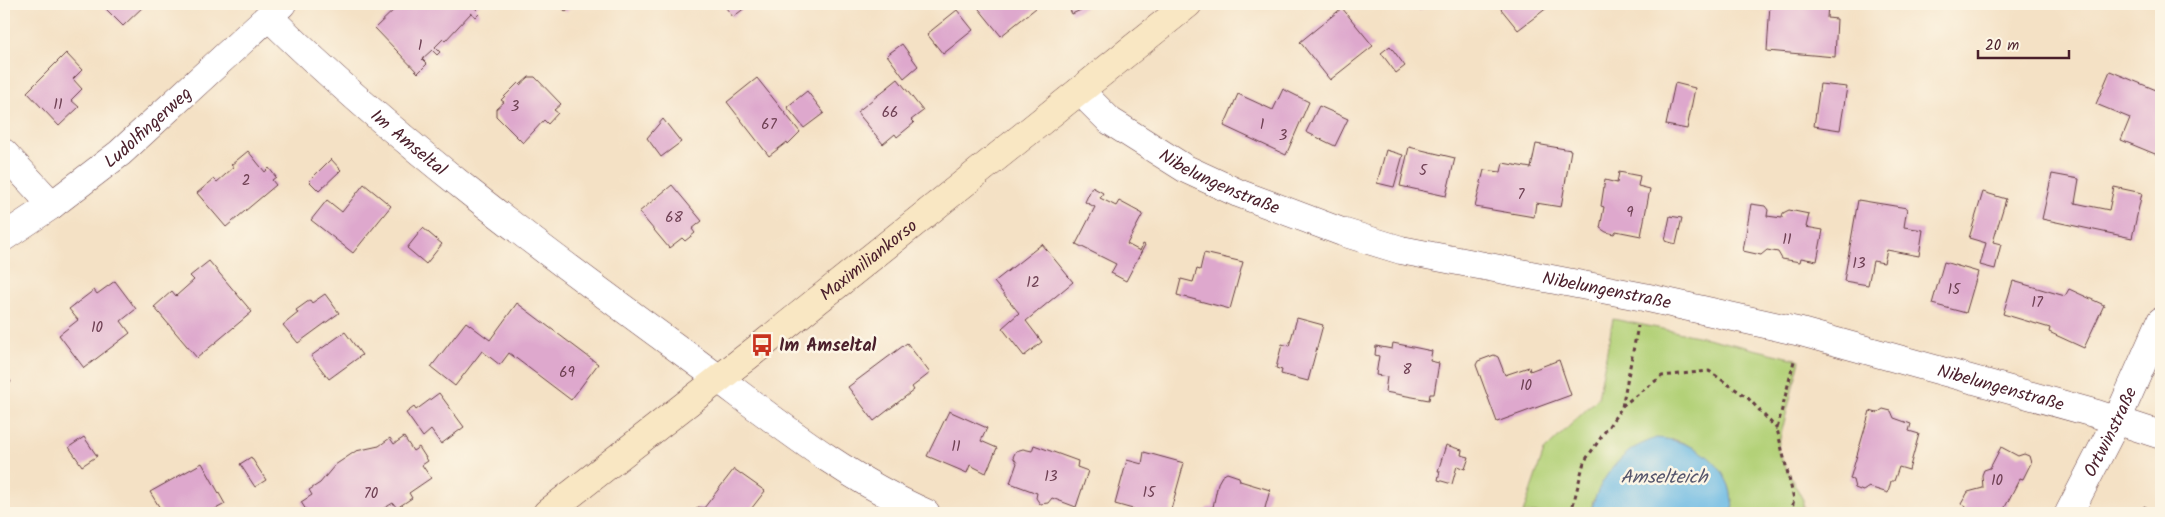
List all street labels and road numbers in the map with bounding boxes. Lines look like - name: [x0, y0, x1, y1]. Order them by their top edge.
- street label: Ludolfingerweg: [98, 80, 199, 176]
- street label: Im Amseltal: [363, 103, 453, 185]
- street label: Nibelungenstraße: [1152, 142, 1284, 223]
- street label: Maximiliankorso: [814, 213, 925, 309]
- street label: Nibelungenstraße: [1540, 265, 1674, 319]
- street label: Nibelungenstraße: [1934, 357, 2067, 420]
- street label: Ortwinstraße: [2077, 383, 2146, 483]

